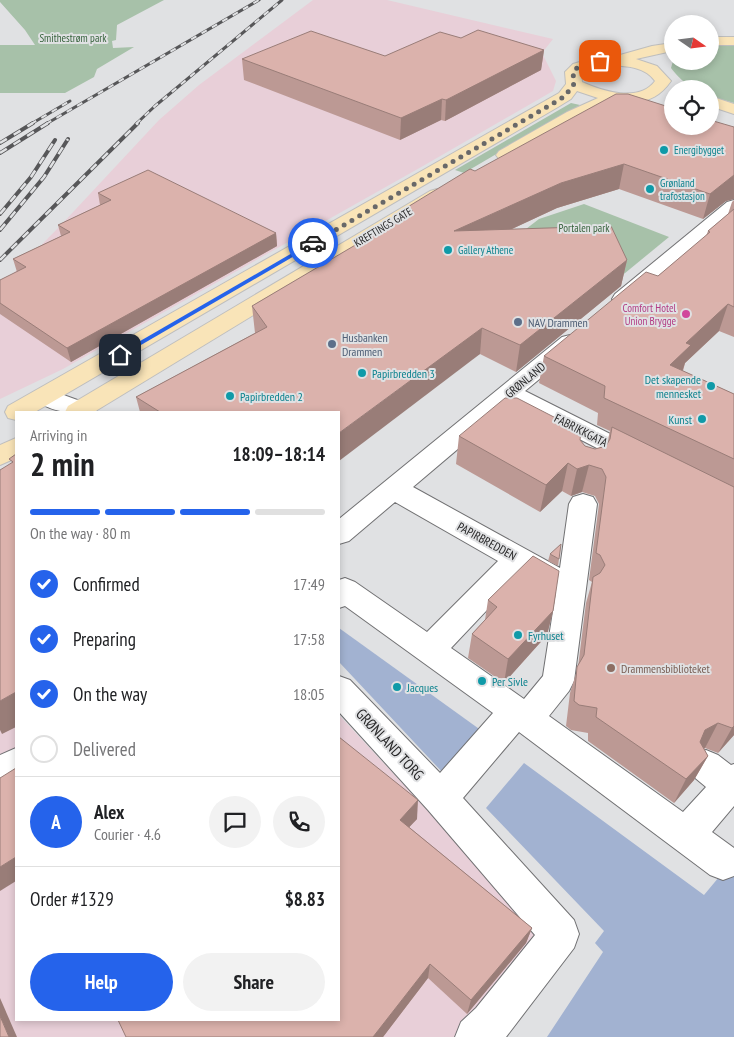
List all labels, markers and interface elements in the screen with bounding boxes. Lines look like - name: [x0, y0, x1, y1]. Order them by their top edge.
- north arrow: [664, 15, 719, 70]
- map controls: [664, 15, 719, 135]
- park label: Smithestrøm park: [39, 31, 107, 45]
- pin: [579, 40, 621, 82]
- icon: bag: [586, 47, 614, 75]
- button: locate: [664, 80, 719, 135]
- place label: Energibygget: [674, 143, 724, 157]
- marker: Energibygget: [658, 144, 670, 156]
- place label: Grønland trafostasjon: [660, 176, 705, 203]
- marker: Grønland trafostasjon: [644, 183, 656, 195]
- street label: KREFTINGS GATE: [351, 204, 415, 250]
- courier: [288, 218, 338, 268]
- park label: Portalen park: [559, 221, 610, 235]
- icon: car: [299, 229, 327, 257]
- place label: Gallery Athene: [458, 243, 514, 257]
- marker: Gallery Athene: [442, 244, 454, 256]
- place label: Comfort Hotel Union Brygge: [623, 301, 676, 328]
- marker: Comfort Hotel Union Brygge: [680, 308, 692, 320]
- place label: NAV Drammen: [528, 315, 588, 330]
- marker: NAV Drammen: [512, 316, 524, 328]
- place label: Husbanken Drammen: [342, 330, 388, 359]
- pin: [99, 334, 141, 376]
- marker: Husbanken Drammen: [326, 338, 338, 350]
- icon: home: [106, 341, 134, 369]
- street label: GRØNLAND: [502, 359, 548, 401]
- place label: Papirbredden 3: [372, 366, 435, 381]
- marker: Papirbredden 3: [356, 367, 368, 379]
- place label: Det skapende mennesket: [645, 372, 702, 401]
- marker: Det skapende mennesket: [705, 380, 717, 392]
- place label: Papirbredden 2: [240, 389, 303, 404]
- marker: Papirbredden 2: [224, 390, 236, 402]
- street label: FABRIKKGATA: [552, 410, 610, 450]
- place label: Kunst: [669, 412, 693, 427]
- marker: Kunst: [696, 413, 708, 425]
- text: Arriving in: [30, 425, 87, 445]
- text: 18:09–18:14: [232, 442, 325, 466]
- text: 2 min: [30, 443, 95, 485]
- street label: PAPIRBREDDEN: [455, 519, 519, 563]
- text: On the way · 80 m: [30, 523, 130, 543]
- icon: check: [30, 570, 58, 598]
- text: Confirmed: [73, 572, 140, 596]
- text: 17:49: [293, 574, 325, 594]
- icon: check: [30, 625, 58, 653]
- text: Preparing: [73, 627, 136, 651]
- place label: Fyrhuset: [528, 628, 564, 643]
- text: 17:58: [293, 629, 325, 649]
- marker: Fyrhuset: [512, 629, 524, 641]
- place label: Drammensbiblioteket: [621, 661, 711, 676]
- marker: Drammensbiblioteket: [605, 662, 617, 674]
- place label: Per Sivle: [492, 674, 528, 689]
- marker: Per Sivle: [476, 675, 488, 687]
- icon: check: [30, 680, 58, 708]
- place label: Jacques: [406, 680, 438, 695]
- marker: Jacques: [391, 681, 403, 693]
- text: On the way: [73, 682, 147, 706]
- text: 18:05: [293, 684, 325, 704]
- street label: GRØNLAND TORG: [352, 704, 428, 784]
- text: Delivered: [73, 737, 136, 761]
- button: chat: [209, 796, 261, 848]
- button: phone: [273, 796, 325, 848]
- text: Alex: [94, 800, 124, 824]
- text: A: [51, 810, 61, 834]
- text: Courier · 4.6: [94, 824, 161, 844]
- text: Order #1329: [30, 887, 114, 911]
- text: $8.83: [285, 887, 325, 911]
- button: Help: [30, 953, 173, 1011]
- button: Share: [183, 953, 325, 1011]

